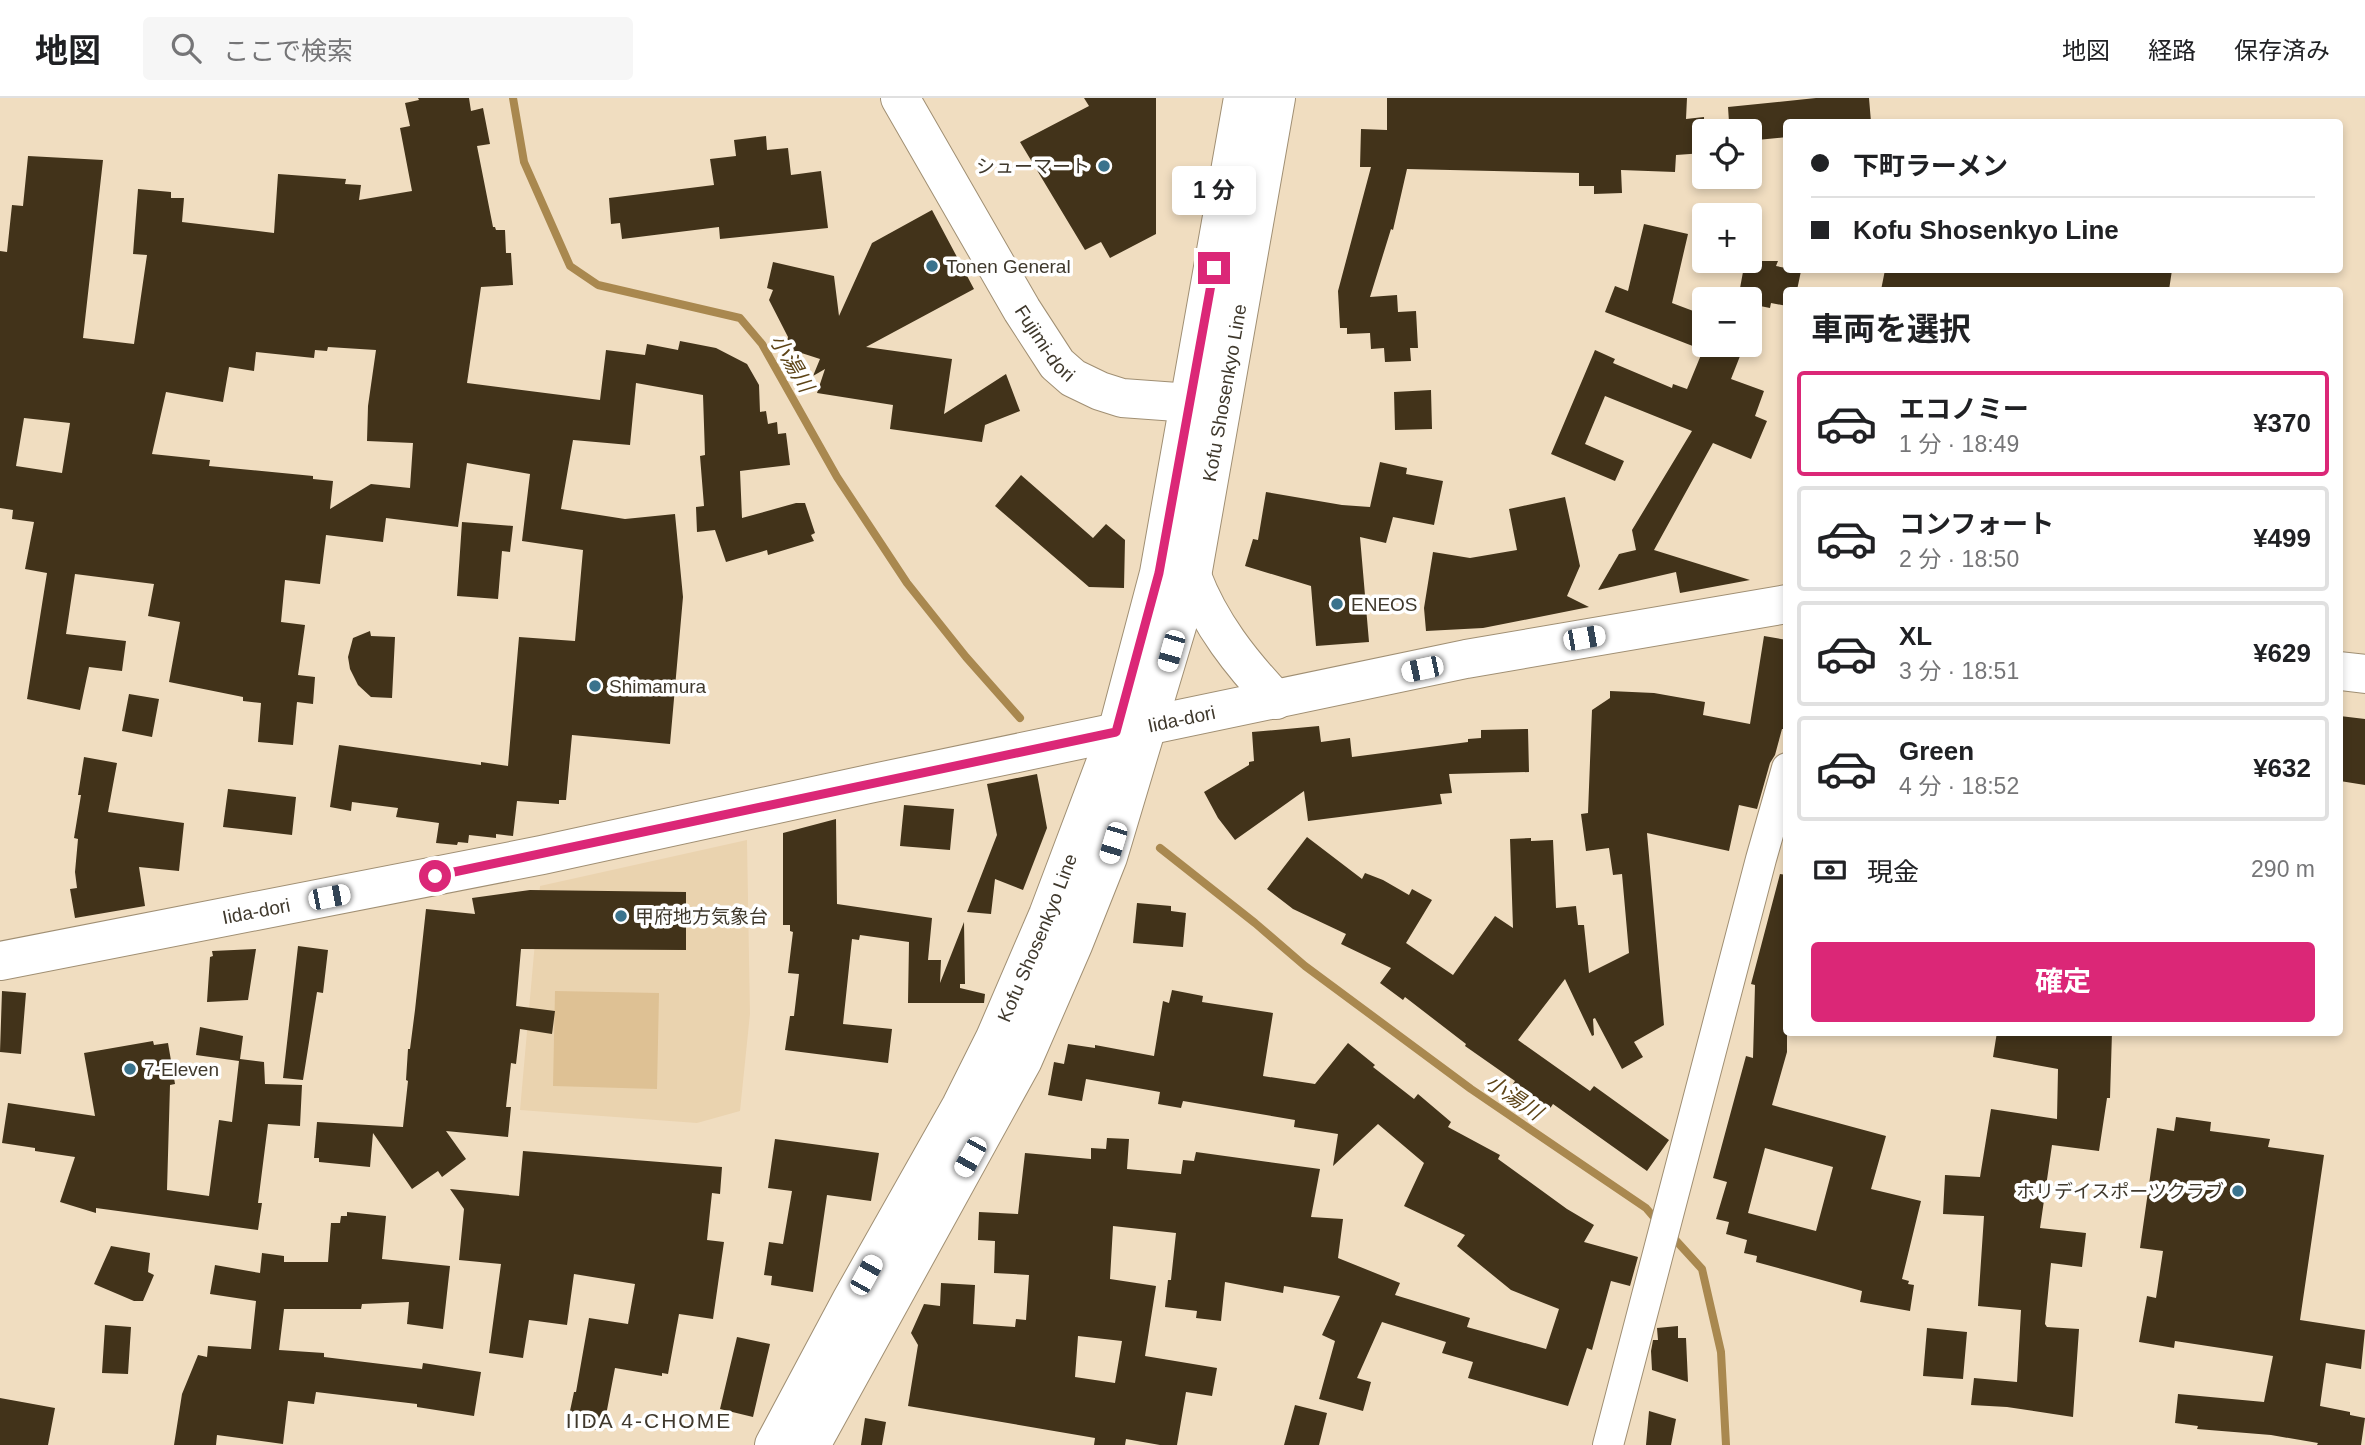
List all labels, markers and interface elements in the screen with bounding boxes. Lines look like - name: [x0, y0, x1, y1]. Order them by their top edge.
- search box: [143, 17, 633, 80]
- icon: search: [167, 29, 205, 67]
- text: 地図: [35, 32, 101, 69]
- text: ここで検索: [223, 36, 353, 66]
- text: 地図: [2062, 37, 2110, 64]
- text: 経路: [2148, 37, 2196, 64]
- text: 保存済み: [2234, 37, 2330, 64]
- map controls: [1692, 119, 1762, 357]
- button: locate: [1692, 119, 1762, 189]
- text: 下町ラーメン: [1853, 151, 2008, 181]
- place label: シューマート: [976, 156, 1090, 177]
- marker: シューマート: [1096, 158, 1112, 174]
- callout: 1 分: [1172, 166, 1256, 216]
- text: 1 分: [1193, 177, 1235, 203]
- button: +: [1692, 203, 1762, 273]
- text: Kofu Shosenkyo Line: [1853, 215, 2119, 245]
- route end: [1198, 252, 1230, 284]
- place label: Tonen General: [946, 256, 1071, 277]
- marker: Tonen General: [924, 258, 940, 274]
- button: −: [1692, 287, 1762, 357]
- street label: Fujimi-dori: [1011, 301, 1079, 385]
- street label: Kofu Shosenkyo Line: [1198, 302, 1250, 483]
- text: 車両を選択: [1811, 311, 1971, 347]
- water label: 小湯川: [766, 330, 819, 398]
- icon: car: [1815, 392, 1878, 455]
- text: エコノミー: [1899, 394, 2029, 424]
- text: ¥370: [2253, 408, 2311, 438]
- text: 1 分 · 18:49: [1899, 431, 2019, 457]
- icon: car: [1815, 507, 1878, 570]
- text: コンフォート: [1899, 509, 2054, 539]
- text: ¥499: [2253, 523, 2311, 553]
- text: 2 分 · 18:50: [1899, 546, 2019, 572]
- place label: ENEOS: [1351, 594, 1418, 615]
- marker: ENEOS: [1329, 596, 1345, 612]
- text: XL: [1899, 621, 1932, 651]
- icon: car: [1815, 622, 1878, 685]
- car: [1562, 624, 1607, 652]
- car: [1156, 628, 1187, 674]
- text: ¥629: [2253, 638, 2311, 668]
- car: [1400, 654, 1445, 684]
- text: 3 分 · 18:51: [1899, 658, 2019, 684]
- place label: Shimamura: [609, 676, 707, 697]
- marker: Shimamura: [587, 678, 603, 694]
- street label: Iida-dori: [1146, 701, 1217, 736]
- text: Green: [1899, 736, 1974, 766]
- icon: car: [1815, 737, 1878, 800]
- text: ¥632: [2253, 753, 2311, 783]
- text: 4 分 · 18:52: [1899, 773, 2019, 799]
- car: [1097, 820, 1130, 866]
- street label: Kofu Shosenkyo Line: [993, 851, 1081, 1025]
- icon: cash: [1811, 851, 1849, 889]
- text: 290 m: [2251, 856, 2315, 882]
- text: 現金: [1867, 857, 1919, 887]
- route start: [419, 860, 451, 892]
- car: [307, 883, 352, 911]
- street label: Iida-dori: [220, 894, 292, 928]
- place label: 甲府地方気象台: [635, 906, 768, 927]
- marker: 甲府地方気象台: [613, 908, 629, 924]
- button: 確定: [1811, 942, 2315, 1022]
- place label: 7-Eleven: [144, 1059, 219, 1080]
- marker: 7-Eleven: [122, 1061, 138, 1077]
- water label: 小湯川: [1481, 1070, 1548, 1125]
- car: [951, 1134, 990, 1180]
- place label: ホリデイスポーツクラブ: [2016, 1181, 2224, 1202]
- marker: ホリデイスポーツクラブ: [2230, 1183, 2246, 1199]
- car: [847, 1252, 886, 1298]
- district label: IIDA 4-CHOME: [566, 1409, 732, 1432]

